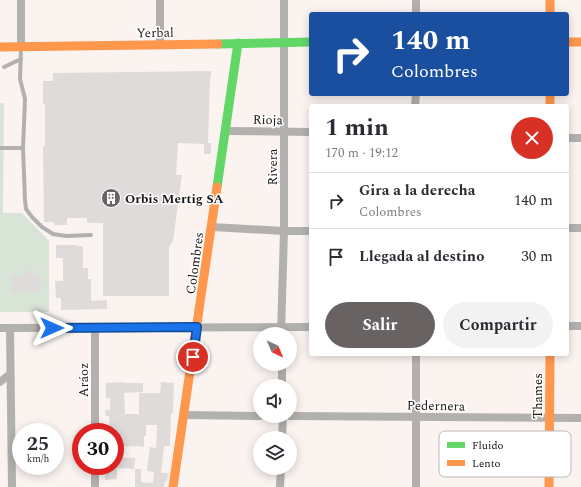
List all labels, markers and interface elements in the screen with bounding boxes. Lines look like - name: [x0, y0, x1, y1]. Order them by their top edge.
- text: 140 m: [391, 19, 470, 62]
- street label: Yerbal: [136, 23, 174, 43]
- icon: right: [325, 28, 377, 80]
- text: Colombres: [391, 58, 478, 85]
- street label: Rioja: [253, 110, 284, 130]
- text: 1 min: [325, 110, 389, 146]
- button: close: [511, 117, 553, 159]
- text: 170 m · 19:12: [325, 143, 398, 163]
- street label: Rivera: [263, 148, 283, 185]
- text: Gira a la derecha: [359, 179, 475, 202]
- building icon: Orbis Mertig SA: [100, 187, 122, 209]
- place label: Orbis Mertig SA: [125, 189, 224, 209]
- text: 140 m: [514, 189, 553, 212]
- icon: right: [325, 190, 347, 212]
- text: Colombres: [359, 202, 422, 222]
- street label: Colombres: [181, 231, 209, 296]
- text: Llegada al destino: [359, 245, 484, 268]
- text: 30 m: [521, 245, 553, 268]
- icon: arrive: [325, 246, 347, 268]
- button: Salir: [325, 302, 435, 348]
- button: Compartir: [443, 302, 553, 348]
- position arrow: [31, 307, 73, 349]
- north arrow: [253, 327, 297, 371]
- map controls: [253, 327, 297, 475]
- pin: [176, 340, 210, 374]
- icon: arrive: [182, 346, 204, 368]
- street label: Aráoz: [74, 363, 94, 397]
- street label: Thames: [528, 373, 548, 419]
- button: sound: [253, 379, 297, 423]
- street label: Pedernera: [407, 395, 466, 417]
- speed limit sign: 30: [72, 423, 124, 475]
- text: 25: [27, 429, 49, 459]
- button: layers: [253, 431, 297, 475]
- legend: [439, 431, 571, 477]
- text: Fluido: [472, 437, 504, 454]
- text: km/h: [27, 451, 49, 467]
- text: Lento: [472, 455, 501, 472]

